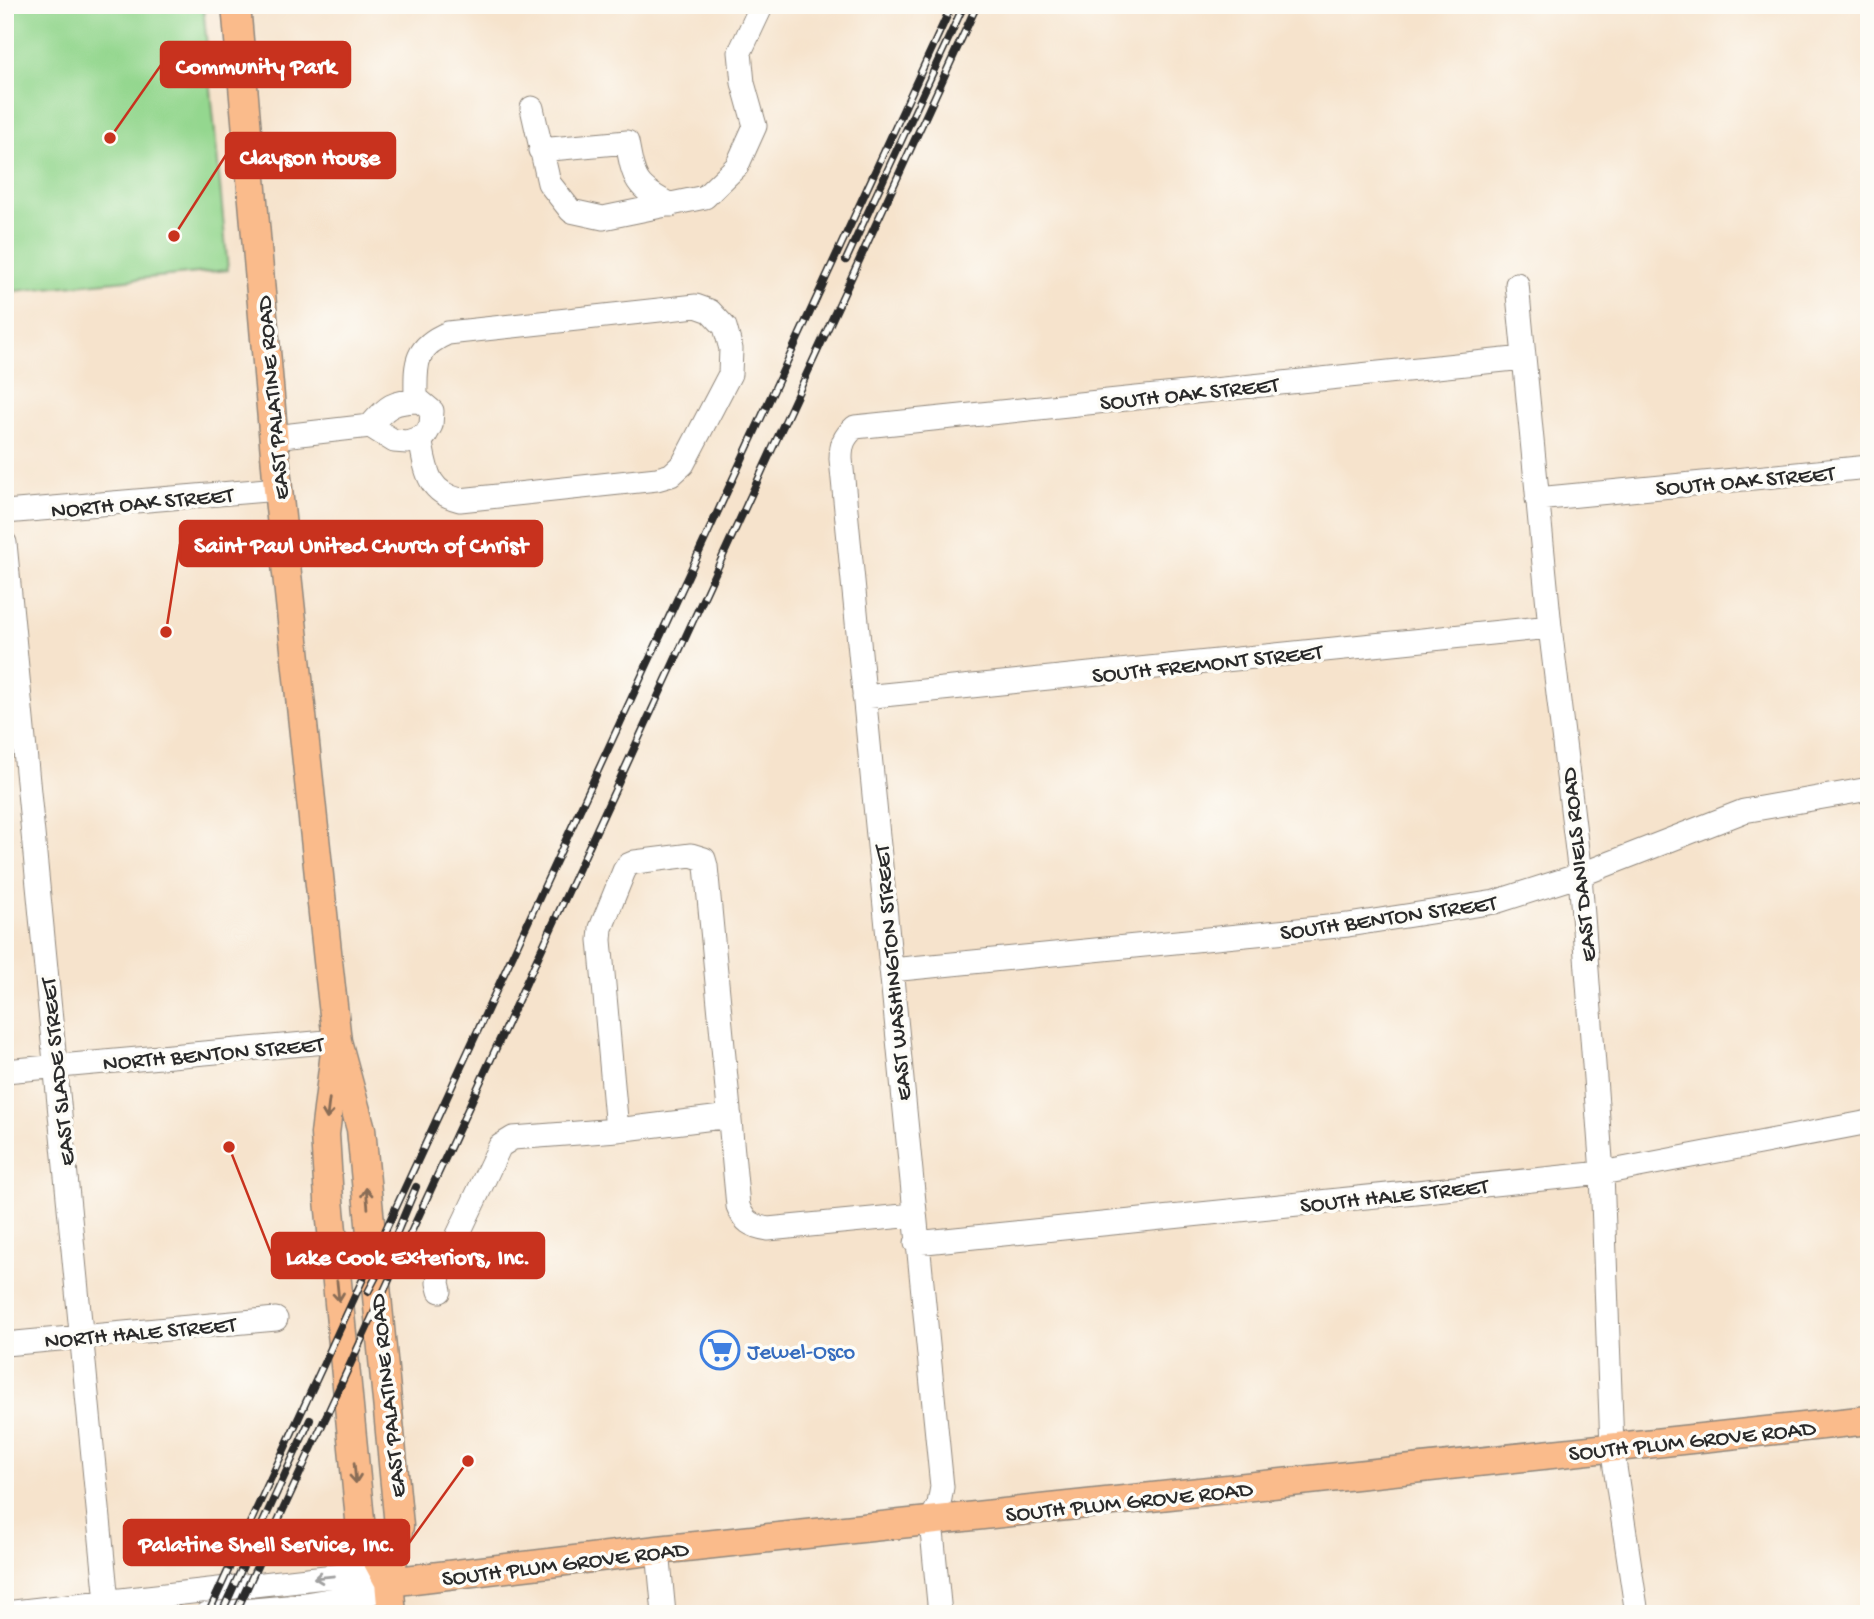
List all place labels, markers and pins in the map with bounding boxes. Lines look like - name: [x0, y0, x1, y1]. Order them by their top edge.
- callout: Community Park: [161, 42, 350, 87]
- callout: Clayson House: [226, 133, 395, 178]
- callout: Saint Paul United Church of Christ: [180, 521, 542, 566]
- callout: Lake Cook Exteriors, Inc.: [272, 1233, 544, 1278]
- supermarket icon: Jewel-Osco: [699, 1329, 741, 1371]
- place label: Jewel-Osco: [747, 1340, 855, 1367]
- callout: Palatine Shell Service, Inc.: [124, 1520, 409, 1565]

